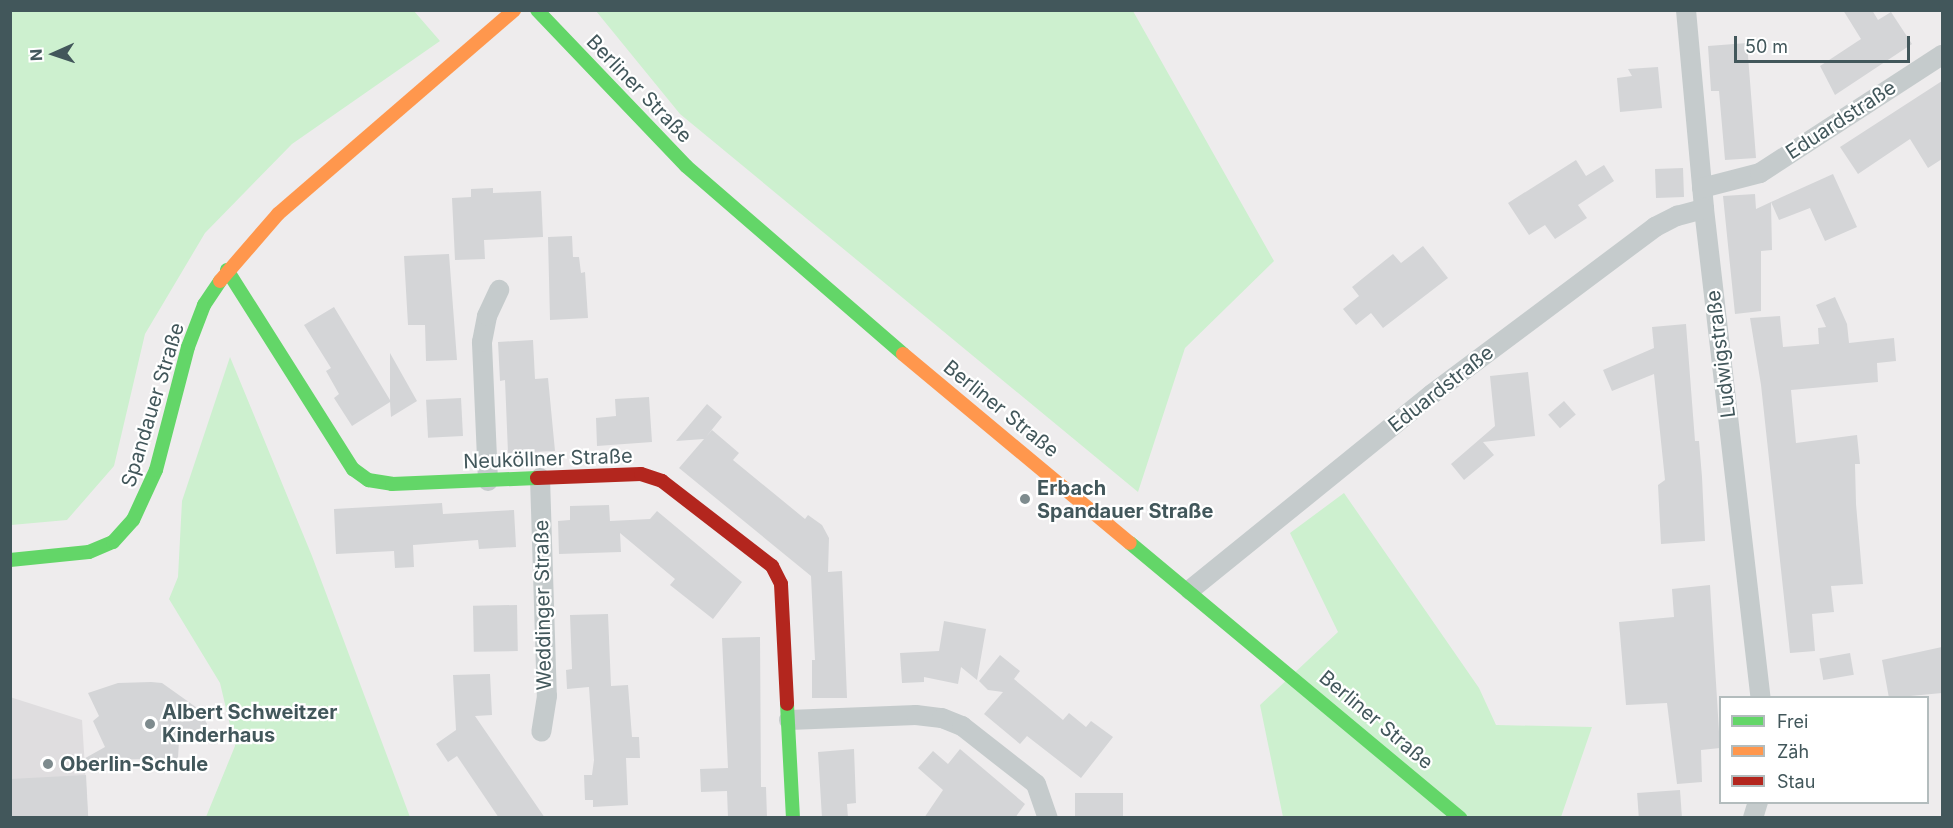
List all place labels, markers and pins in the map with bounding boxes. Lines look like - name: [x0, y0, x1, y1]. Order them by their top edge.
- place label: Erbach Spandauer Straße: [1037, 476, 1213, 523]
- marker: Erbach Spandauer Straße: [1018, 492, 1032, 506]
- place label: Albert Schweitzer Kinderhaus: [162, 700, 337, 747]
- marker: Albert Schweitzer Kinderhaus: [143, 717, 157, 731]
- place label: Oberlin-Schule: [60, 752, 208, 776]
- marker: Oberlin-Schule: [41, 757, 55, 771]

